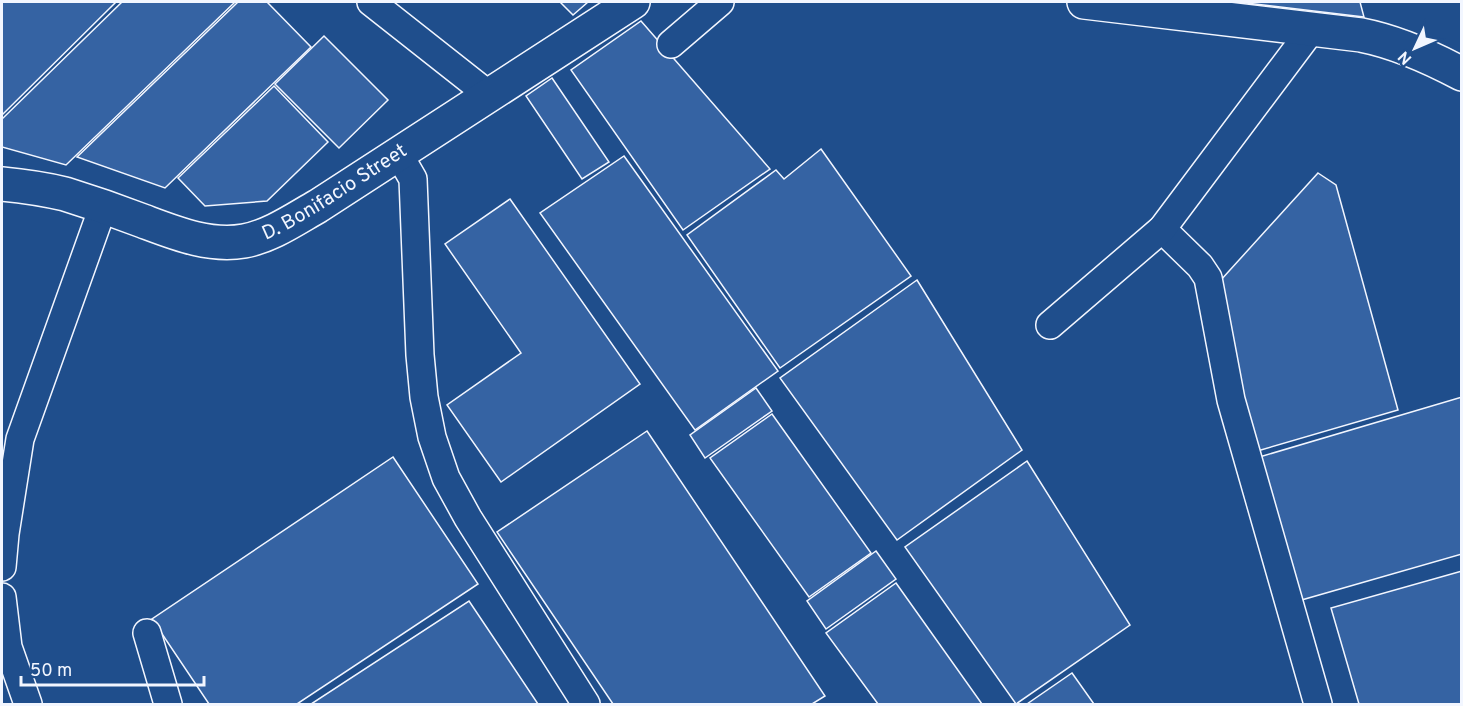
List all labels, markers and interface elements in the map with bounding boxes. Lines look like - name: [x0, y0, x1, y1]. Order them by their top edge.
- north arrow: [1385, 18, 1445, 78]
- text: N: [1394, 46, 1417, 68]
- street label: D. Bonifacio Street: [258, 138, 413, 247]
- scale bar: [21, 649, 204, 687]
- text: 50 m: [30, 660, 72, 683]

